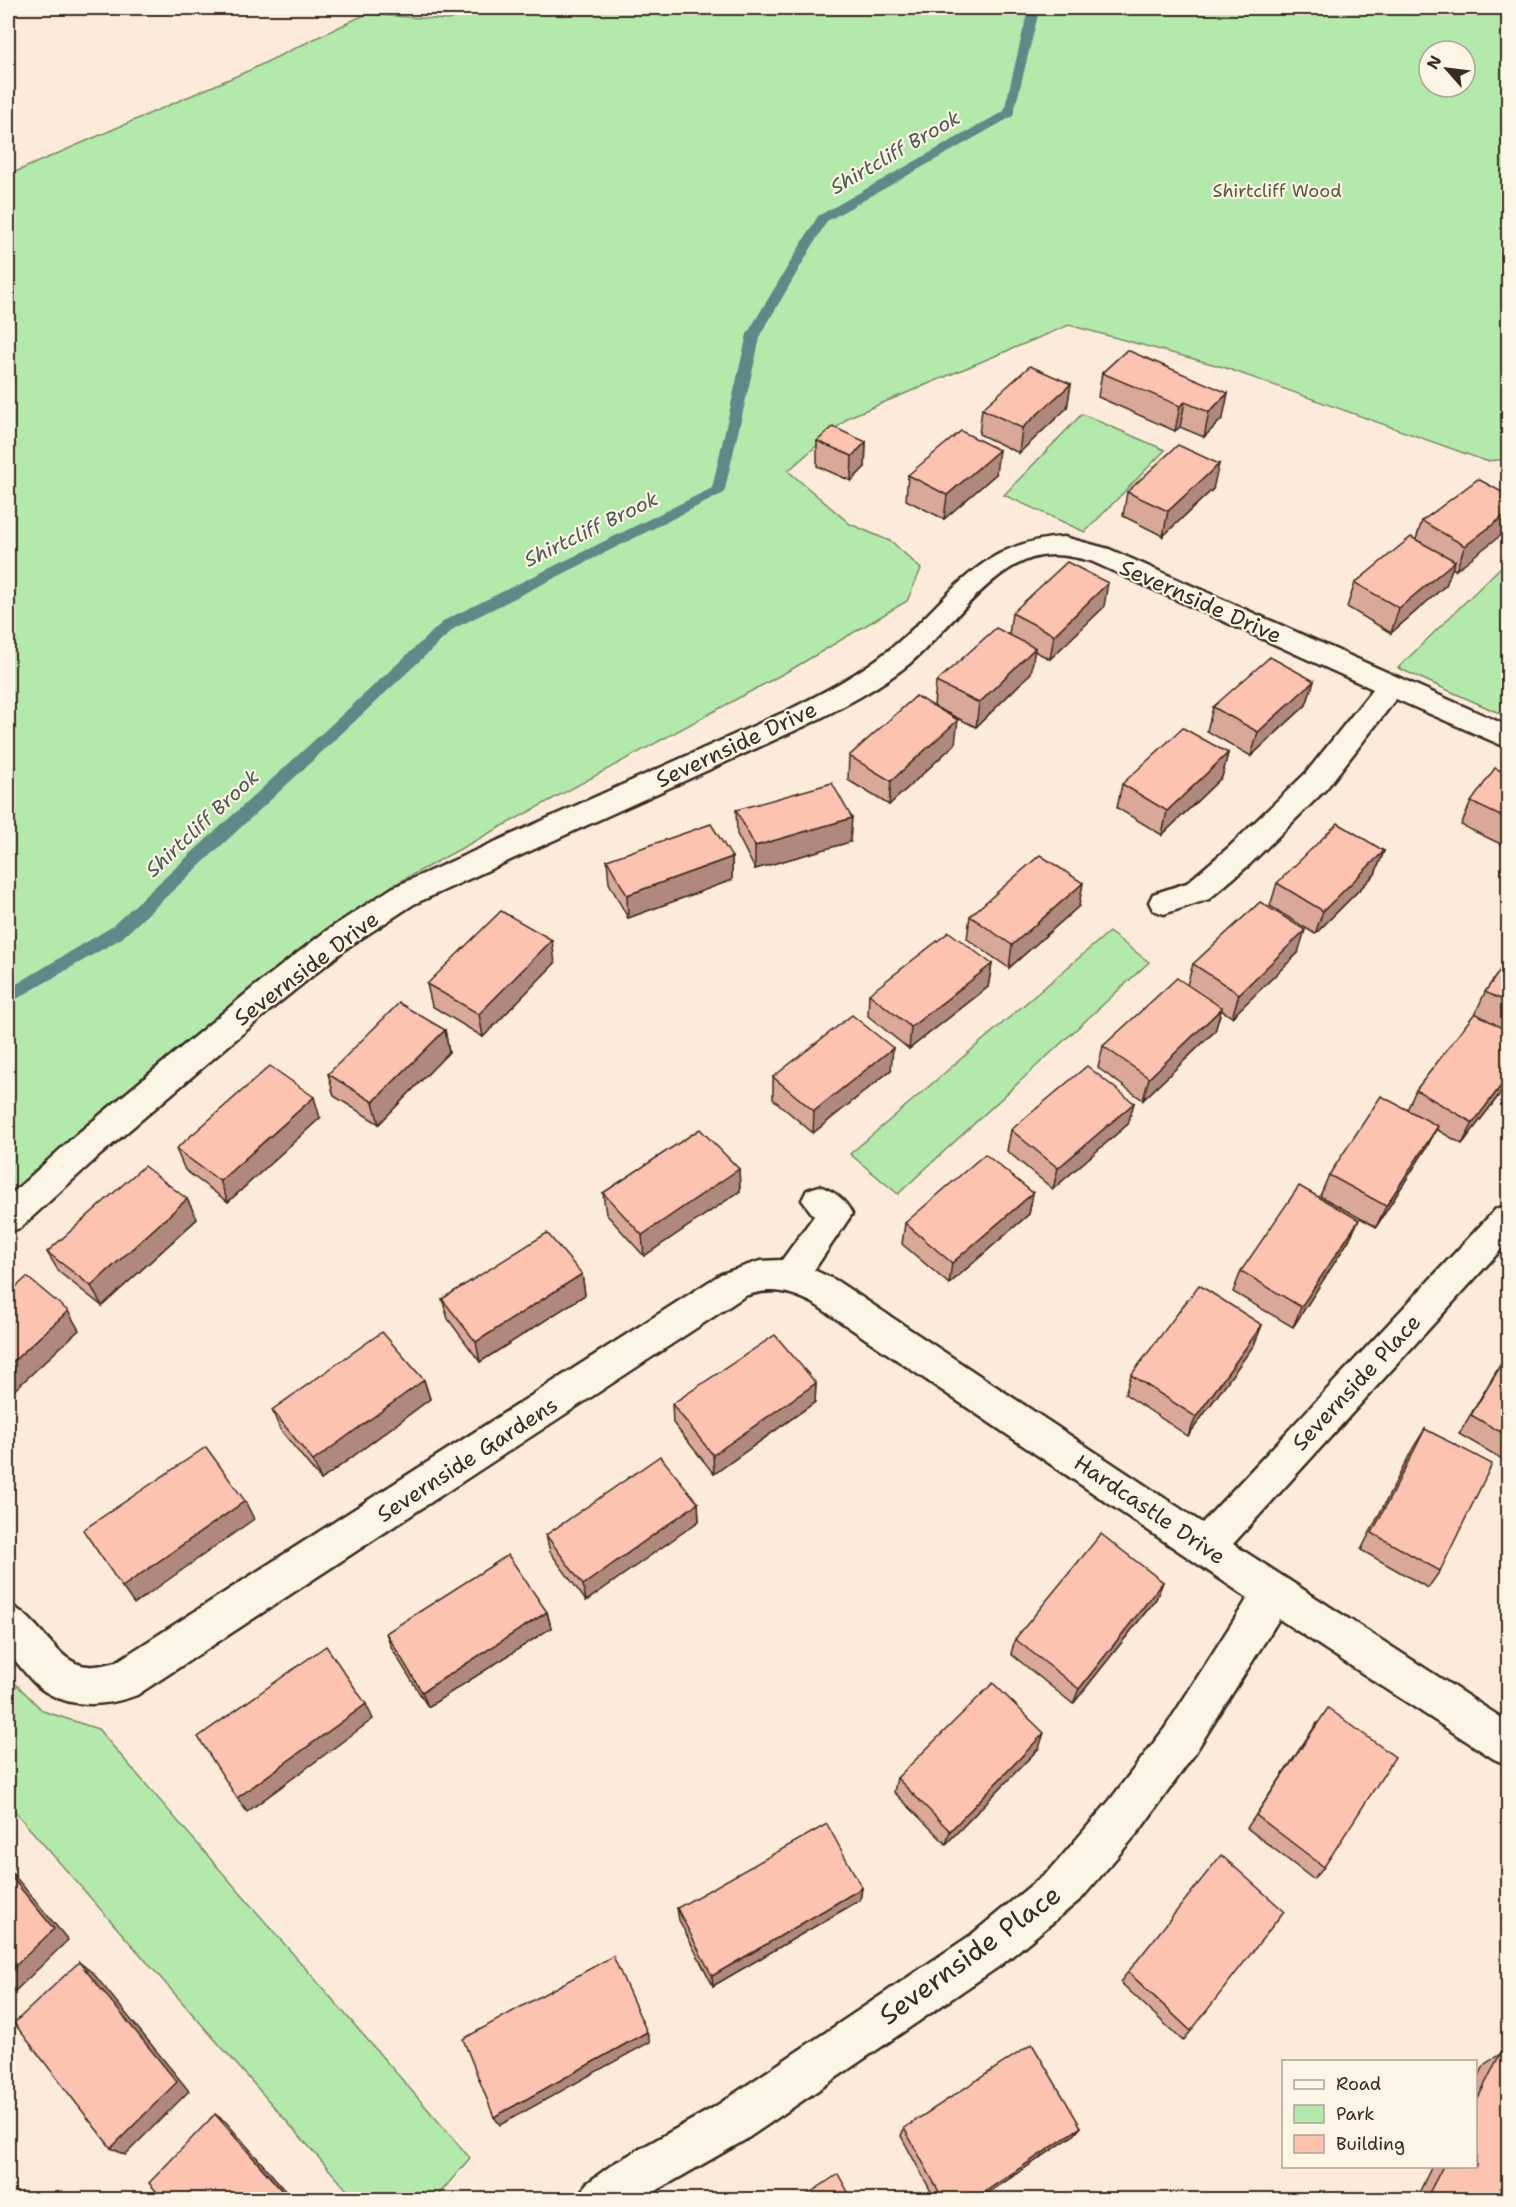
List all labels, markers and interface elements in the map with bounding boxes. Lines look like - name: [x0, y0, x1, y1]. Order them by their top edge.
- north arrow: [1417, 39, 1477, 99]
- text: N: [1422, 52, 1446, 73]
- water label: Shirtcliff Brook: [825, 104, 965, 200]
- park label: Shirtcliff Wood: [1212, 179, 1342, 203]
- water label: Shirtcliff Brook: [520, 485, 663, 573]
- street label: Severnside Drive: [1115, 553, 1286, 650]
- street label: Severnside Drive: [651, 694, 821, 794]
- water label: Shirtcliff Brook: [140, 763, 265, 882]
- street label: Severnside Drive: [228, 904, 385, 1032]
- street label: Severnside Place: [1286, 1308, 1427, 1457]
- street label: Severnside Gardens: [371, 1390, 563, 1529]
- street label: Hardcastle Drive: [1068, 1448, 1231, 1571]
- street label: Severnside Place: [871, 1876, 1068, 2033]
- legend: [1282, 2060, 1477, 2168]
- text: Road: [1336, 2072, 1381, 2096]
- text: Park: [1336, 2102, 1375, 2126]
- text: Building: [1336, 2132, 1405, 2156]

